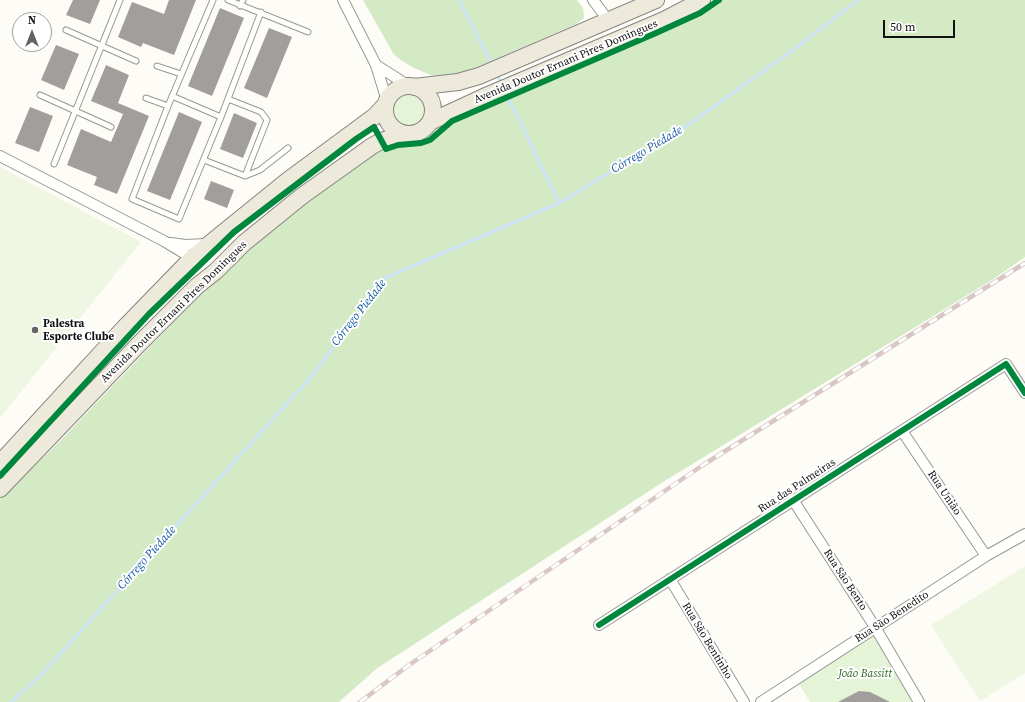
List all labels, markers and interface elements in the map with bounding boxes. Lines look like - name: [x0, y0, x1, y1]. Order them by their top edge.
- north arrow: [12, 12, 52, 52]
- scale bar: [885, 12, 957, 38]
- text: N: [28, 13, 36, 28]
- street label: Avenida Doutor Ernani Pires Domingues: [472, 17, 660, 107]
- text: 50 m: [890, 19, 916, 35]
- water label: Córrego Piedade: [609, 123, 685, 177]
- street label: Avenida Doutor Ernani Pires Domingues: [98, 238, 250, 386]
- water label: Córrego Piedade: [329, 277, 389, 349]
- place label: Palestra Esporte Clube: [43, 317, 114, 343]
- marker: Palestra Esporte Clube: [30, 325, 40, 335]
- street label: Rua das Palmeiras: [756, 456, 838, 516]
- street label: Rua União: [924, 468, 964, 518]
- water label: Córrego Piedade: [115, 523, 179, 593]
- street label: Rua São Bento: [820, 547, 870, 613]
- street label: Rua São Benedito: [853, 588, 931, 646]
- street label: Rua São Bentinho: [679, 600, 735, 682]
- park label: João Bassitt: [838, 667, 892, 681]

